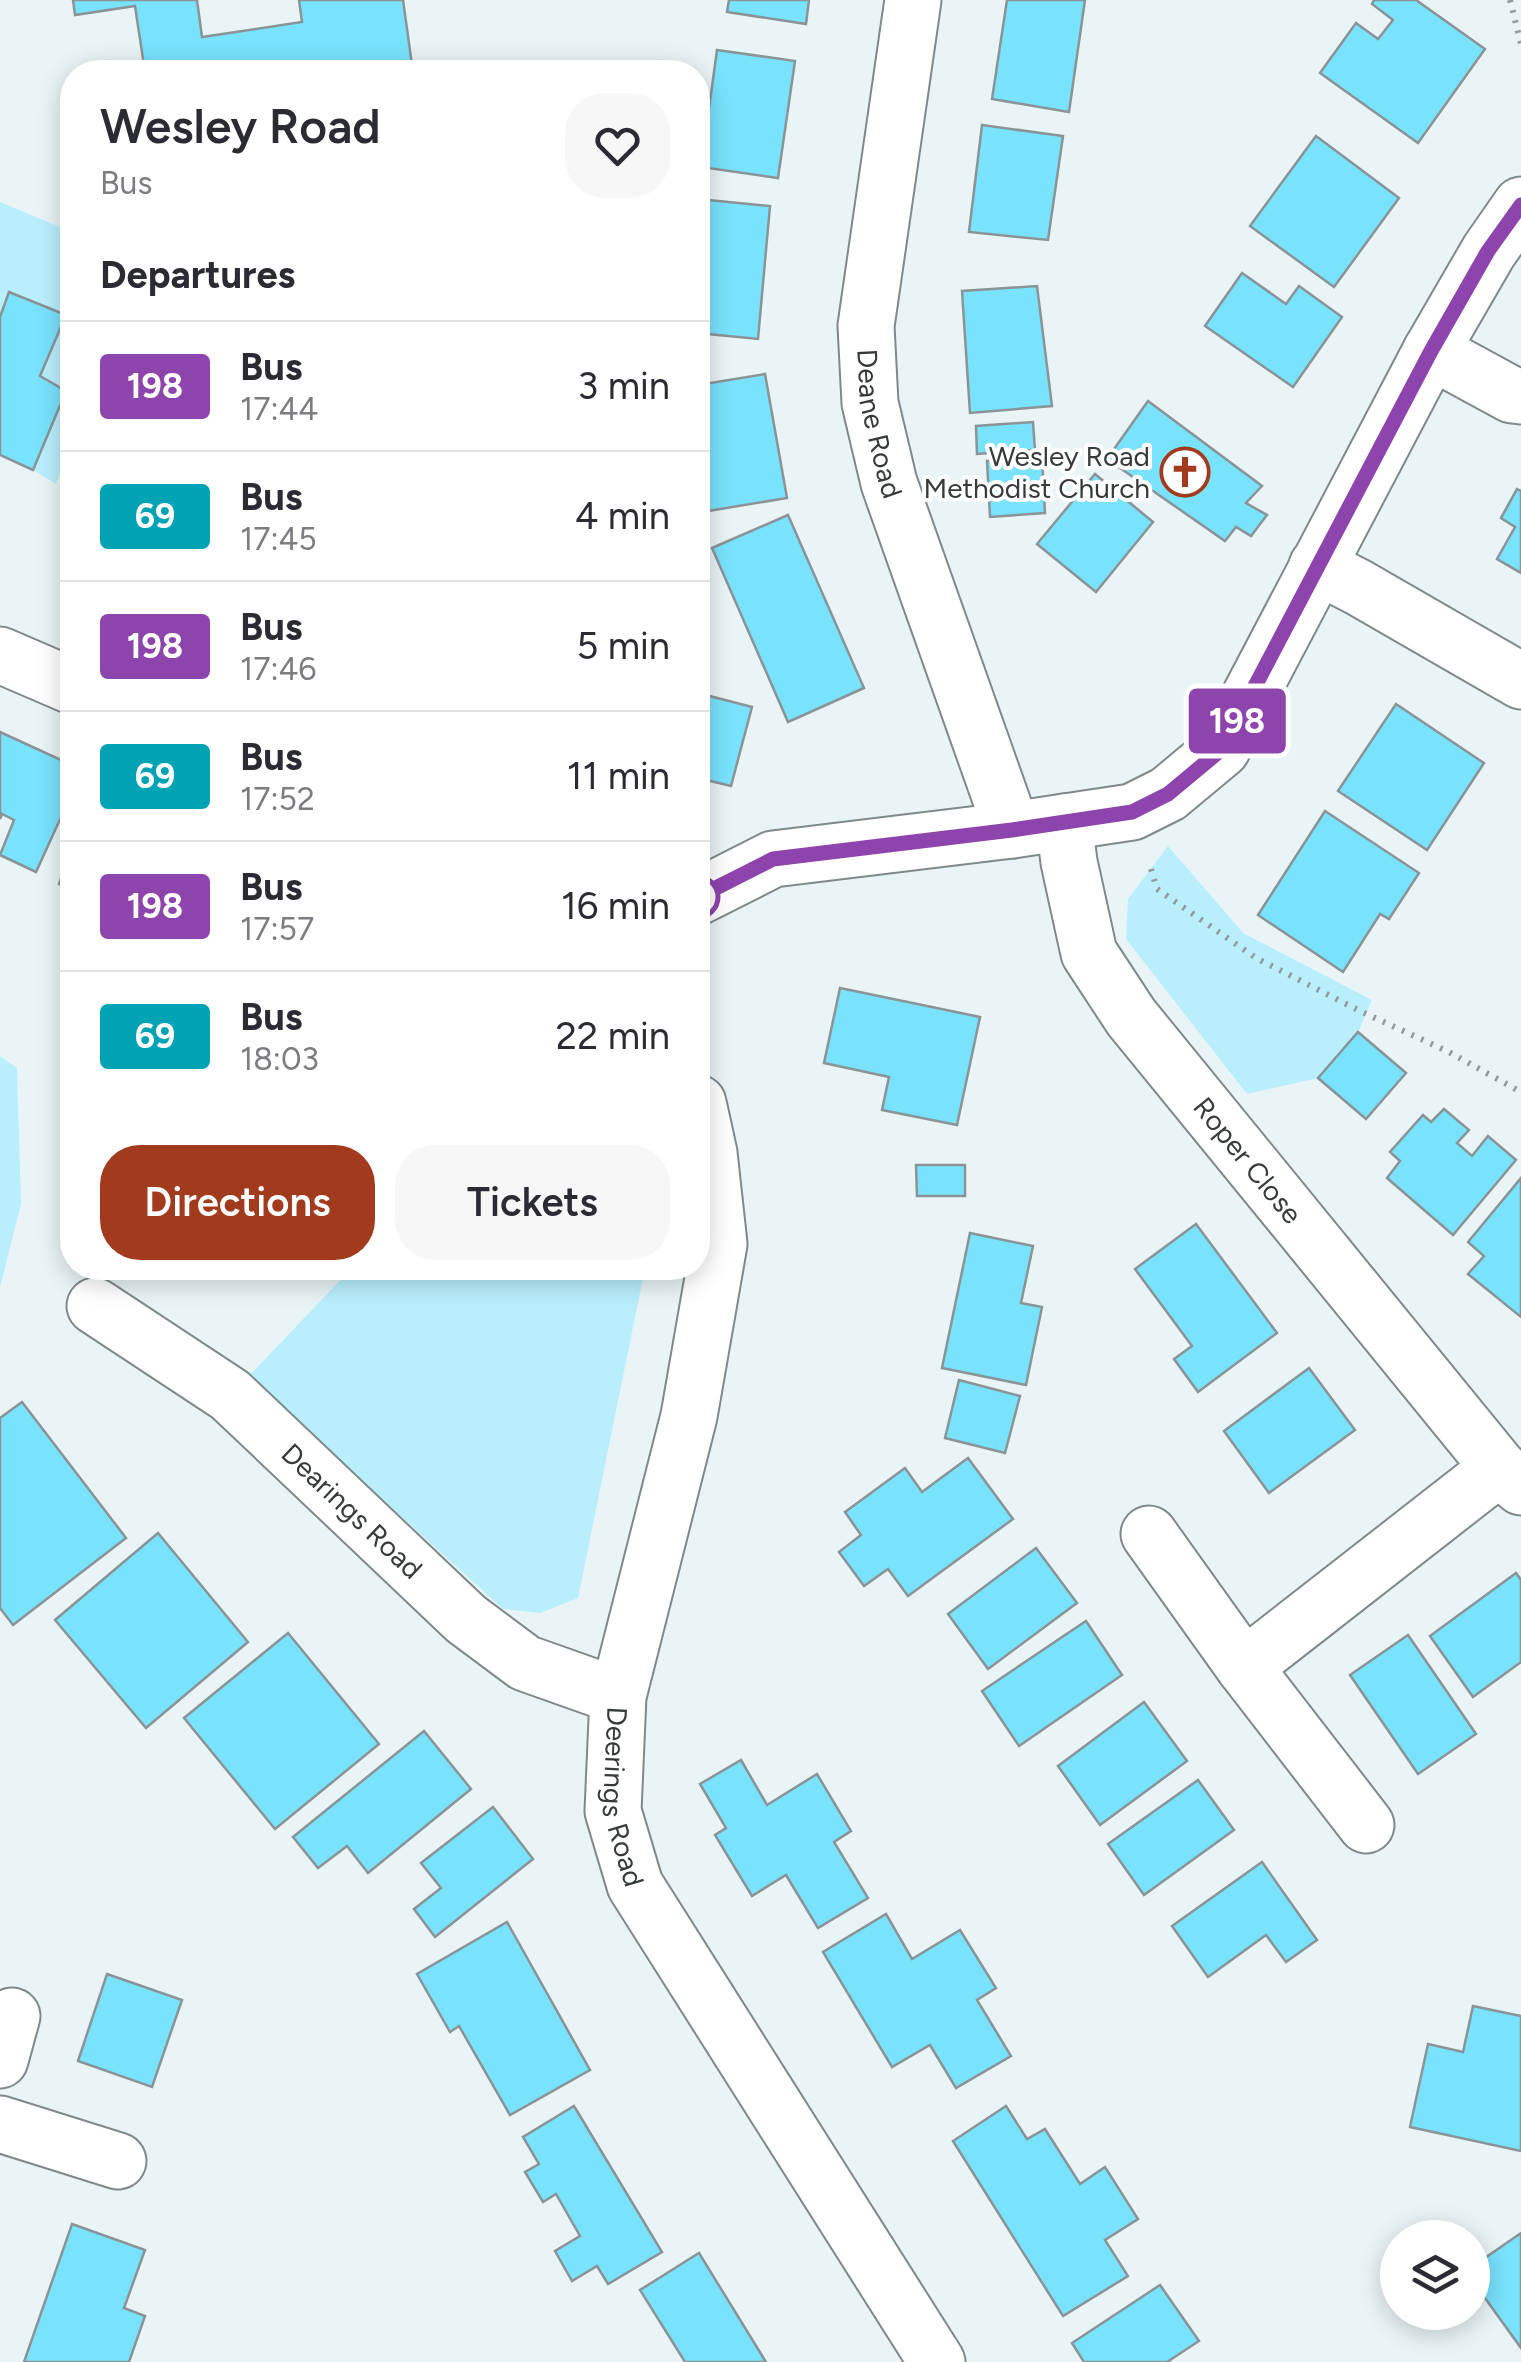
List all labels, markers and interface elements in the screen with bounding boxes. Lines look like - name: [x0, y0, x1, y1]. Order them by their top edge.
- button: heart: [565, 93, 670, 198]
- text: Wesley Road: [100, 97, 381, 155]
- text: Bus: [100, 164, 152, 202]
- text: Departures: [100, 252, 295, 298]
- text: Bus: [240, 344, 303, 390]
- street label: Deane Road: [850, 348, 910, 503]
- text: 3 min: [578, 363, 670, 409]
- text: 198: [127, 365, 183, 407]
- text: 17:44: [240, 390, 318, 428]
- place label: Wesley Road Methodist Church: [923, 439, 1150, 505]
- church icon: Wesley Road Methodist Church: [1159, 446, 1211, 498]
- text: Bus: [240, 474, 303, 520]
- text: 4 min: [575, 493, 670, 539]
- text: 69: [135, 495, 175, 537]
- text: 17:45: [240, 520, 317, 558]
- text: Bus: [240, 604, 303, 650]
- text: 5 min: [576, 623, 670, 669]
- text: 198: [127, 625, 183, 667]
- text: 17:46: [240, 650, 316, 688]
- line badge: 198: [1180, 688, 1294, 754]
- text: 198: [1209, 700, 1265, 742]
- text: Bus: [240, 734, 303, 780]
- text: 11 min: [567, 753, 670, 799]
- text: 69: [135, 755, 175, 797]
- text: 17:52: [240, 780, 315, 818]
- text: Bus: [240, 864, 303, 910]
- unlabelled marker: [677, 876, 719, 918]
- text: 16 min: [561, 883, 670, 929]
- text: 198: [127, 885, 183, 927]
- text: 17:57: [240, 910, 314, 948]
- text: Bus: [240, 994, 303, 1040]
- text: 22 min: [556, 1013, 670, 1059]
- text: 69: [135, 1015, 175, 1057]
- text: 18:03: [240, 1040, 319, 1078]
- street label: Roper Close: [1186, 1090, 1309, 1230]
- button: Directions: [100, 1145, 375, 1260]
- button: Tickets: [395, 1145, 670, 1260]
- street label: Dearings Road: [275, 1436, 430, 1586]
- street label: Deerings Road: [596, 1706, 651, 1890]
- map controls: [1380, 2220, 1490, 2330]
- button: layers: [1380, 2220, 1490, 2330]

